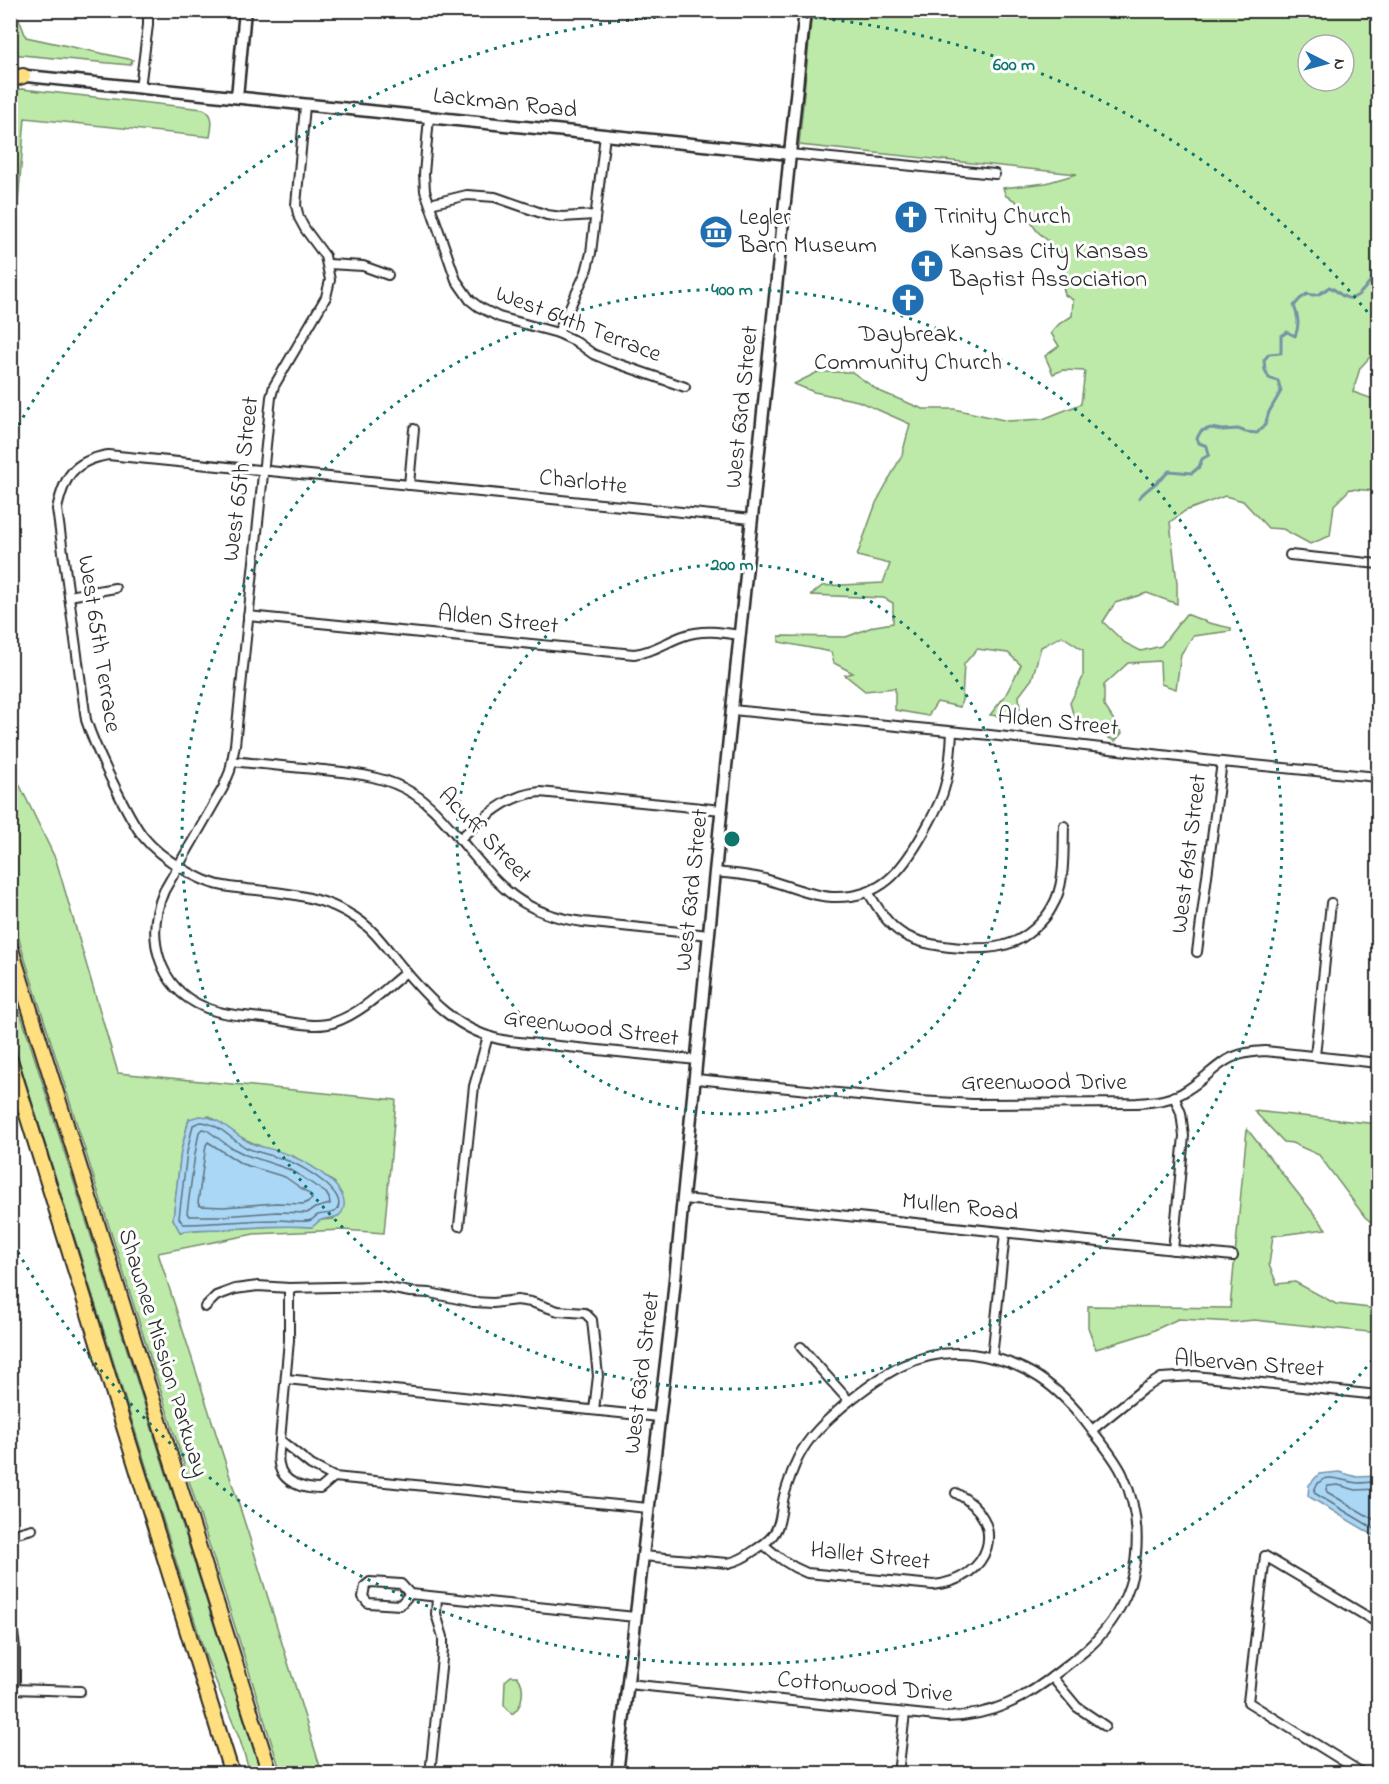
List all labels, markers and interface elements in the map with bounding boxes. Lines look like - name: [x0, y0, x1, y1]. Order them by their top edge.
- north arrow: [1296, 33, 1356, 93]
- text: 600 m: [993, 53, 1035, 79]
- text: N: [1326, 58, 1351, 71]
- street label: Lackman Road: [431, 79, 579, 129]
- church icon: Trinity Church: [893, 199, 929, 235]
- place label: Trinity Church: [934, 200, 1071, 236]
- place label: Legler Barn Museum: [738, 201, 877, 264]
- museum icon: Legler Barn Museum: [698, 214, 734, 250]
- place label: Kansas City Kansas Baptist Association: [949, 235, 1149, 298]
- church icon: Kansas City Kansas Baptist Association: [909, 248, 945, 284]
- street label: West 64th Terrace: [490, 277, 666, 373]
- text: 400 m: [711, 278, 753, 304]
- church icon: Daybreak Community Church: [890, 282, 926, 318]
- place label: Daybreak Community Church: [814, 318, 1002, 382]
- street label: West 63rd Street: [717, 324, 769, 490]
- street label: West 65th Street: [215, 395, 269, 563]
- street label: Charlotte: [537, 461, 629, 505]
- street label: West 65th Terrace: [67, 553, 129, 735]
- text: 200 m: [710, 553, 754, 579]
- street label: Alden Street: [436, 597, 560, 645]
- street label: Alden Street: [996, 699, 1120, 747]
- street label: West 61st Street: [1163, 772, 1217, 936]
- street label: Acuff Street: [429, 780, 539, 892]
- street label: West 63rd Street: [667, 807, 719, 973]
- centre of rings: [722, 829, 742, 849]
- street label: Greenwood Street: [501, 1001, 681, 1057]
- street label: Greenwood Drive: [961, 1066, 1127, 1101]
- street label: Mullen Road: [900, 1184, 1021, 1232]
- street label: Shawnee Mission Parkway: [107, 1224, 216, 1482]
- street label: West 63rd Street: [616, 1290, 670, 1456]
- street label: Albervan Street: [1173, 1342, 1325, 1388]
- street label: Hallet Street: [808, 1533, 932, 1581]
- street label: Cottonwood Drive: [776, 1663, 955, 1713]

